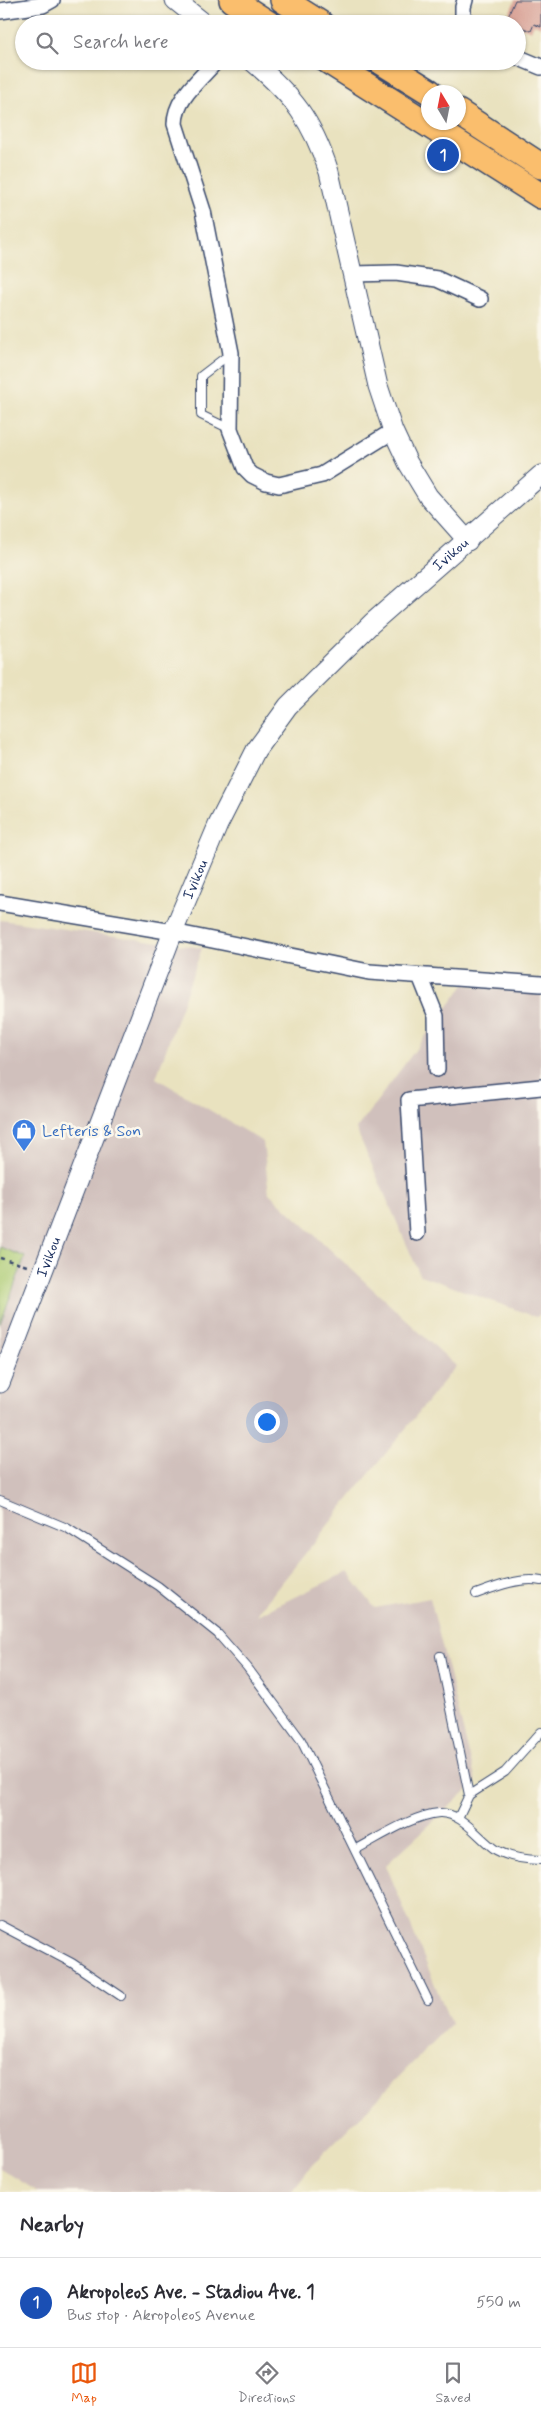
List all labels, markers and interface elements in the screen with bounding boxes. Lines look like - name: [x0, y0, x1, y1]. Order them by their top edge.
- search box: [15, 15, 526, 70]
- icon: search: [33, 29, 61, 57]
- text: Search here: [73, 30, 169, 55]
- north arrow: [421, 85, 466, 130]
- pin: 1: [427, 136, 459, 174]
- street label: Ivikou: [428, 533, 473, 576]
- street label: Ivikou: [177, 856, 213, 903]
- shop icon: Lefteris & Son: [11, 1118, 37, 1152]
- place label: Lefteris & Son: [42, 1121, 141, 1142]
- street label: Ivikou: [31, 1234, 66, 1280]
- your location: [254, 1409, 280, 1435]
- text: Nearby: [20, 2211, 84, 2239]
- text: Akropoleos Ave. - Stadiou Ave. 1: [67, 2280, 315, 2305]
- text: 1: [32, 2292, 40, 2313]
- text: 550 m: [476, 2292, 521, 2313]
- text: Bus stop · Akropoleos Avenue: [67, 2305, 255, 2326]
- tab: Map: [70, 2359, 98, 2407]
- tab: Directions: [238, 2359, 296, 2407]
- tab: Saved: [436, 2359, 471, 2407]

